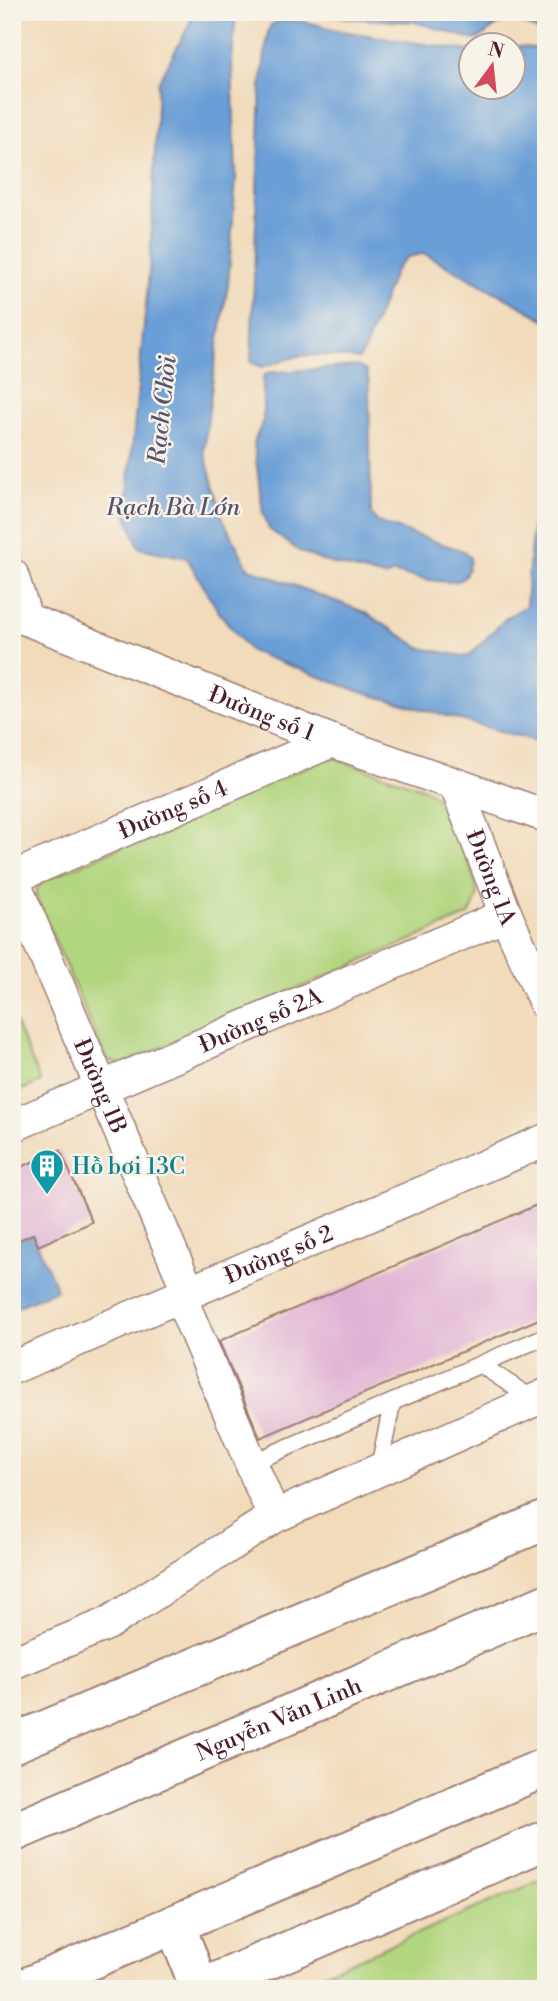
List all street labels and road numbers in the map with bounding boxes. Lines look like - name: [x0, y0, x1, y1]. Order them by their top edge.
- street label: Đường số 1: [204, 680, 319, 748]
- street label: Đường số 4: [115, 774, 232, 846]
- street label: Đường 1A: [459, 826, 522, 931]
- street label: Đường số 2A: [195, 982, 328, 1059]
- street label: Đường 1B: [67, 1035, 132, 1138]
- street label: Đường số 2: [221, 1220, 338, 1291]
- street label: Nguyễn Văn Linh: [192, 1672, 366, 1768]

